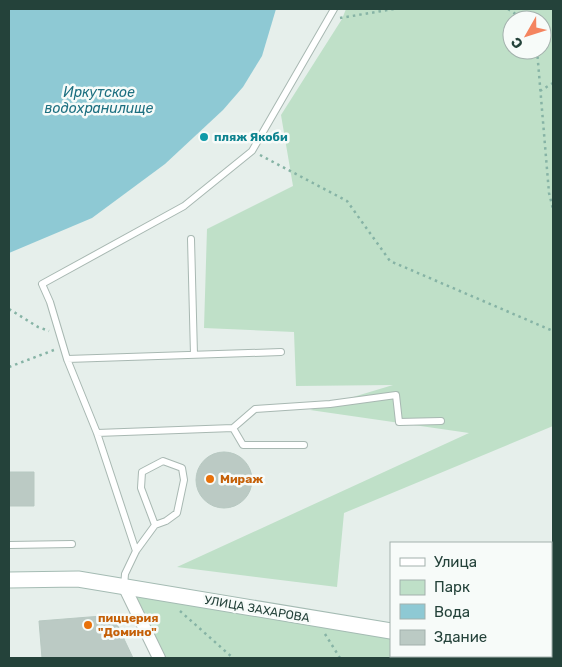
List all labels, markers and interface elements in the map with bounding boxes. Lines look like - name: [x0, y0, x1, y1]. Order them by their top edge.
- north arrow: [502, 10, 552, 60]
- text: С: [507, 34, 527, 52]
- water label: Иркутское водохранилище: [45, 84, 154, 117]
- place label: пляж Якоби: [214, 130, 288, 144]
- marker: пляж Якоби: [198, 131, 210, 143]
- place label: Мираж: [220, 472, 263, 486]
- marker: Мираж: [204, 473, 216, 485]
- legend: [390, 542, 552, 657]
- text: Улица: [434, 553, 477, 571]
- text: Парк: [434, 578, 470, 596]
- street label: УЛИЦА ЗАХАРОВА: [203, 593, 311, 625]
- text: Вода: [434, 603, 470, 621]
- place label: пиццерия "Домино": [98, 611, 159, 639]
- marker: пиццерия "Домино": [82, 619, 94, 631]
- text: Здание: [434, 628, 487, 646]

